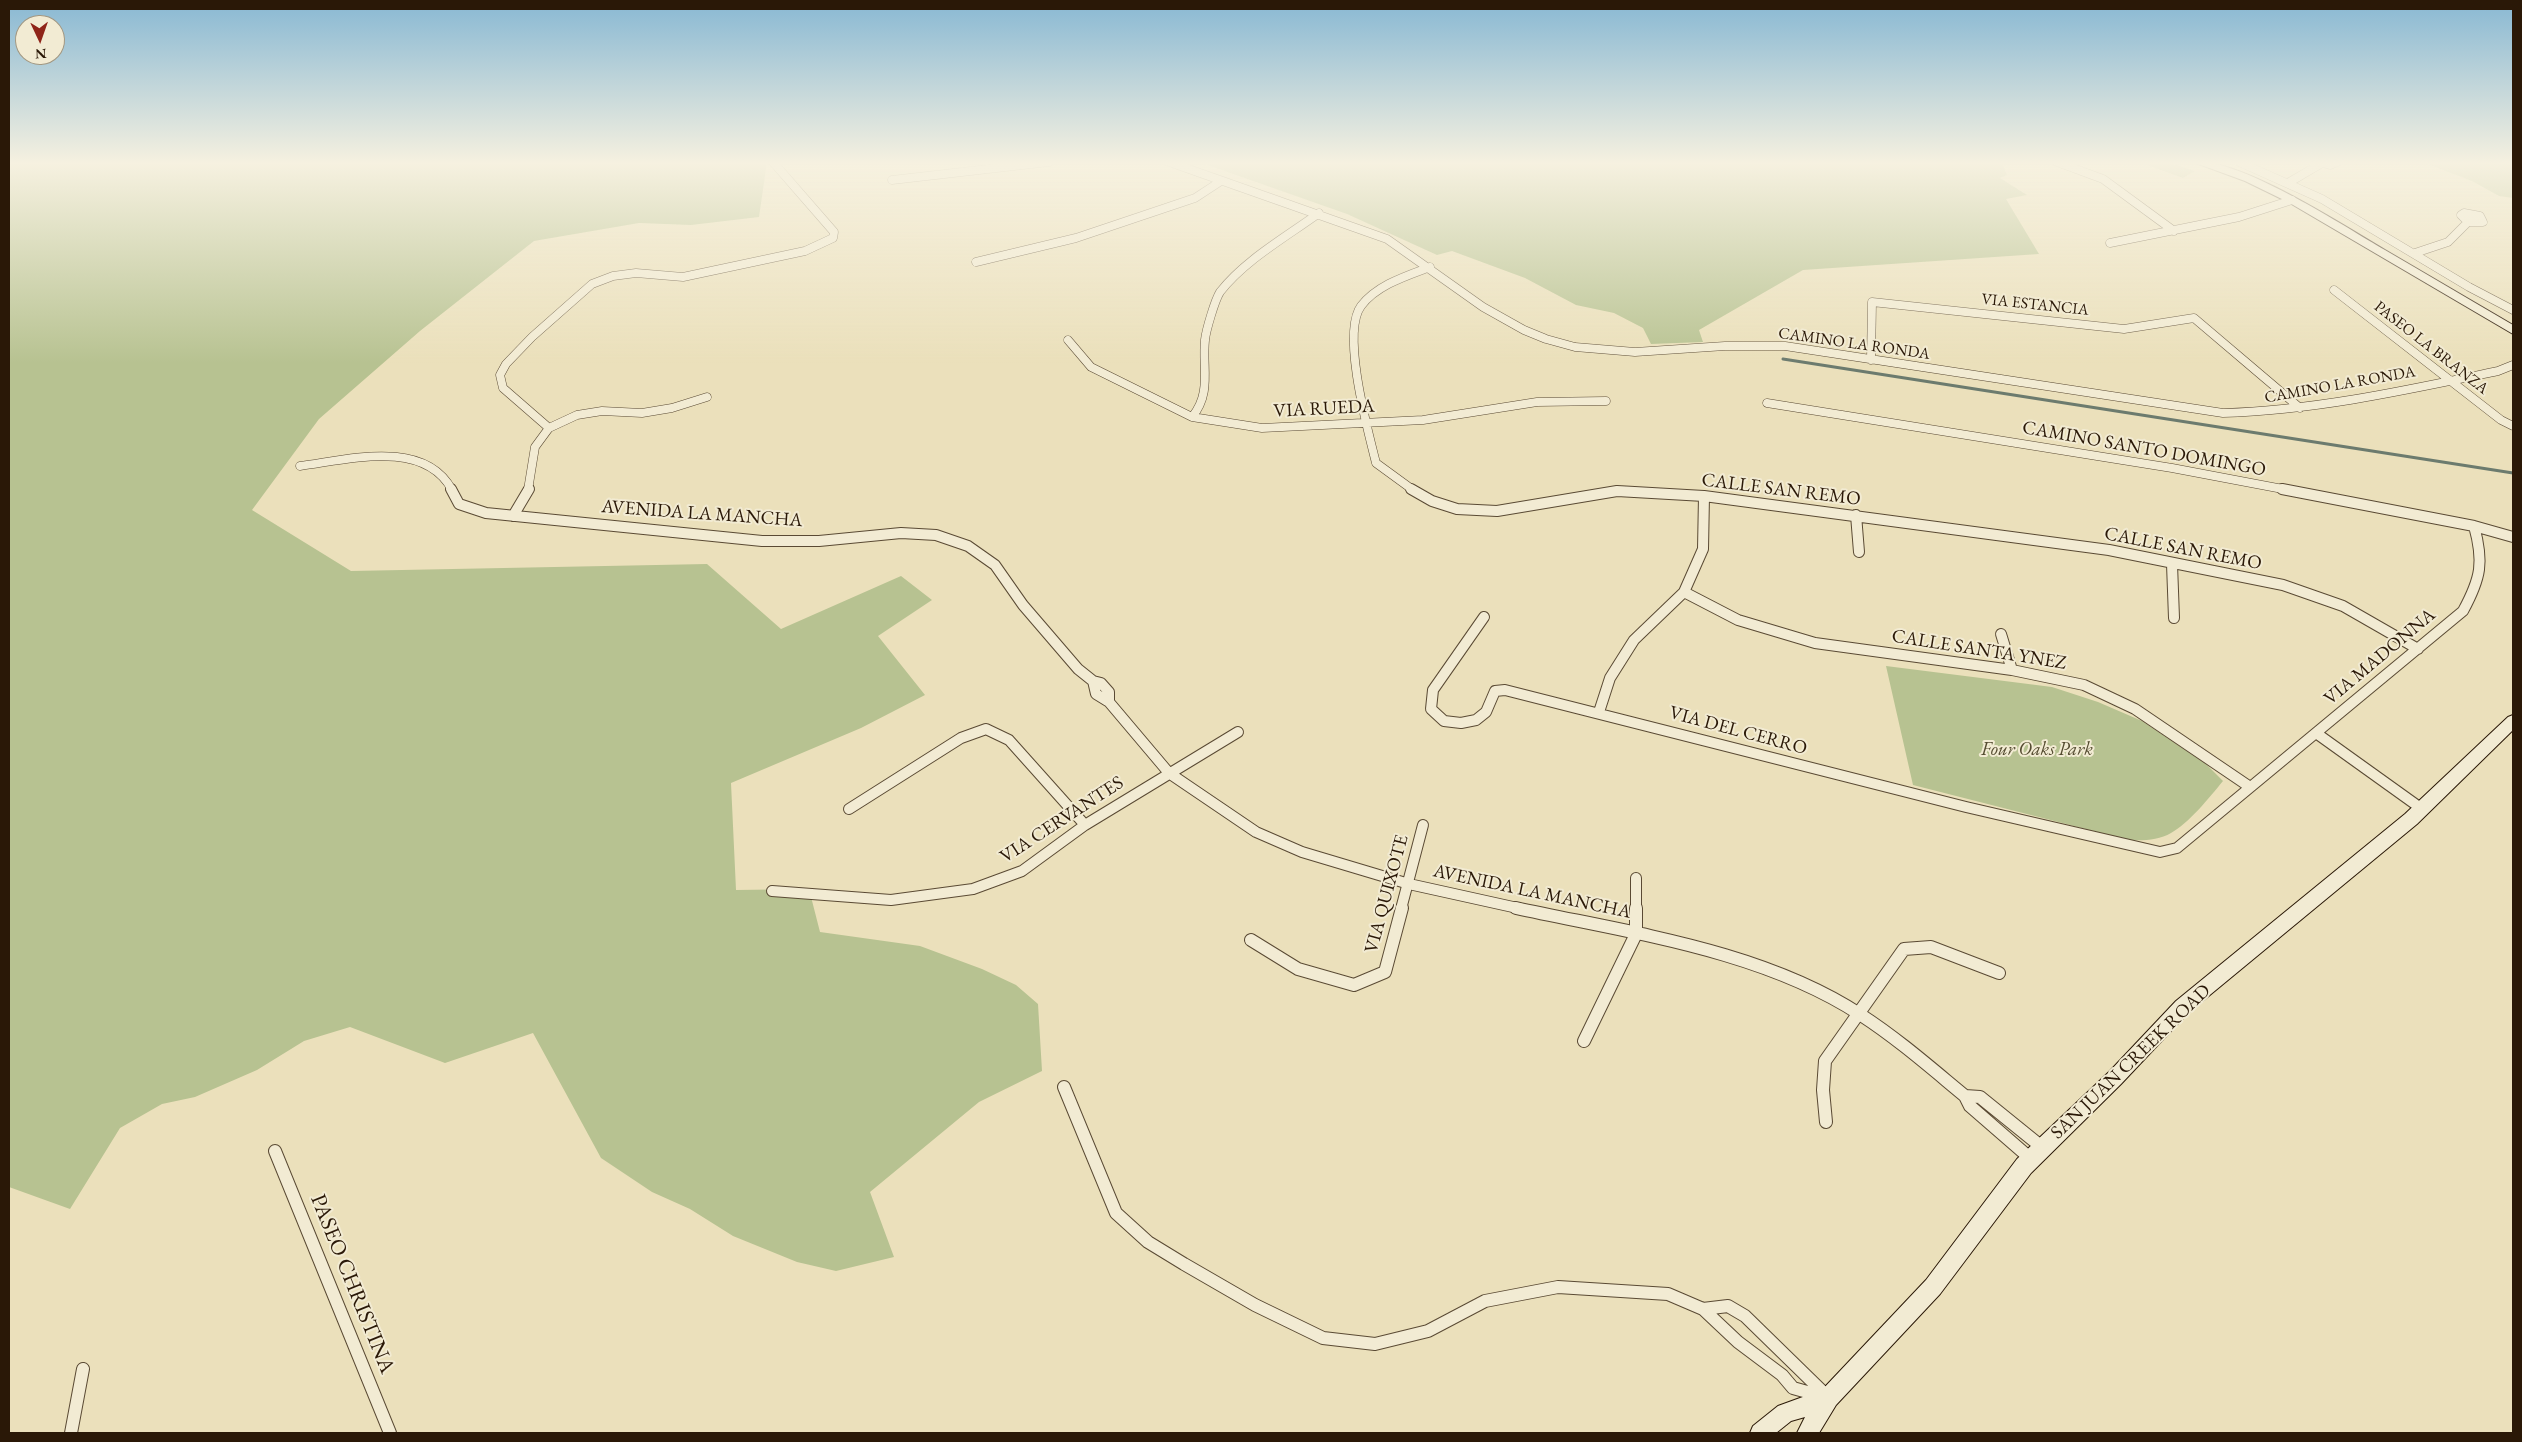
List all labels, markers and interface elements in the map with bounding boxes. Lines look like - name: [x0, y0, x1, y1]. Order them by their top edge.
- north arrow: [15, 15, 65, 65]
- text: N: [35, 45, 47, 63]
- street label: VIA ESTANCIA: [1980, 290, 2090, 320]
- street label: PASEO LA BRANZA: [2370, 297, 2492, 399]
- street label: CAMINO LA RONDA: [1777, 324, 1931, 364]
- street label: CAMINO LA RONDA: [2263, 362, 2417, 408]
- street label: VIA RUEDA: [1273, 395, 1375, 423]
- street label: CAMINO SANTO DOMINGO: [2020, 416, 2268, 482]
- street label: CALLE SAN REMO: [1700, 469, 1862, 511]
- street label: AVENIDA LA MANCHA: [601, 496, 803, 532]
- street label: CALLE SAN REMO: [2102, 523, 2264, 575]
- street label: VIA MADONNA: [2320, 604, 2440, 710]
- street label: CALLE SANTA YNEZ: [1890, 625, 2068, 675]
- street label: VIA DEL CERRO: [1667, 702, 1809, 760]
- park label: Four Oaks Park: [1981, 739, 2093, 761]
- street label: VIA CERVANTES: [996, 772, 1128, 868]
- street label: VIA QUIXOTE: [1360, 832, 1414, 956]
- street label: AVENIDA LA MANCHA: [1431, 860, 1633, 924]
- street label: SAN JUAN CREEK ROAD: [2046, 980, 2216, 1144]
- street label: PASEO CHRISTINA: [304, 1191, 400, 1377]

